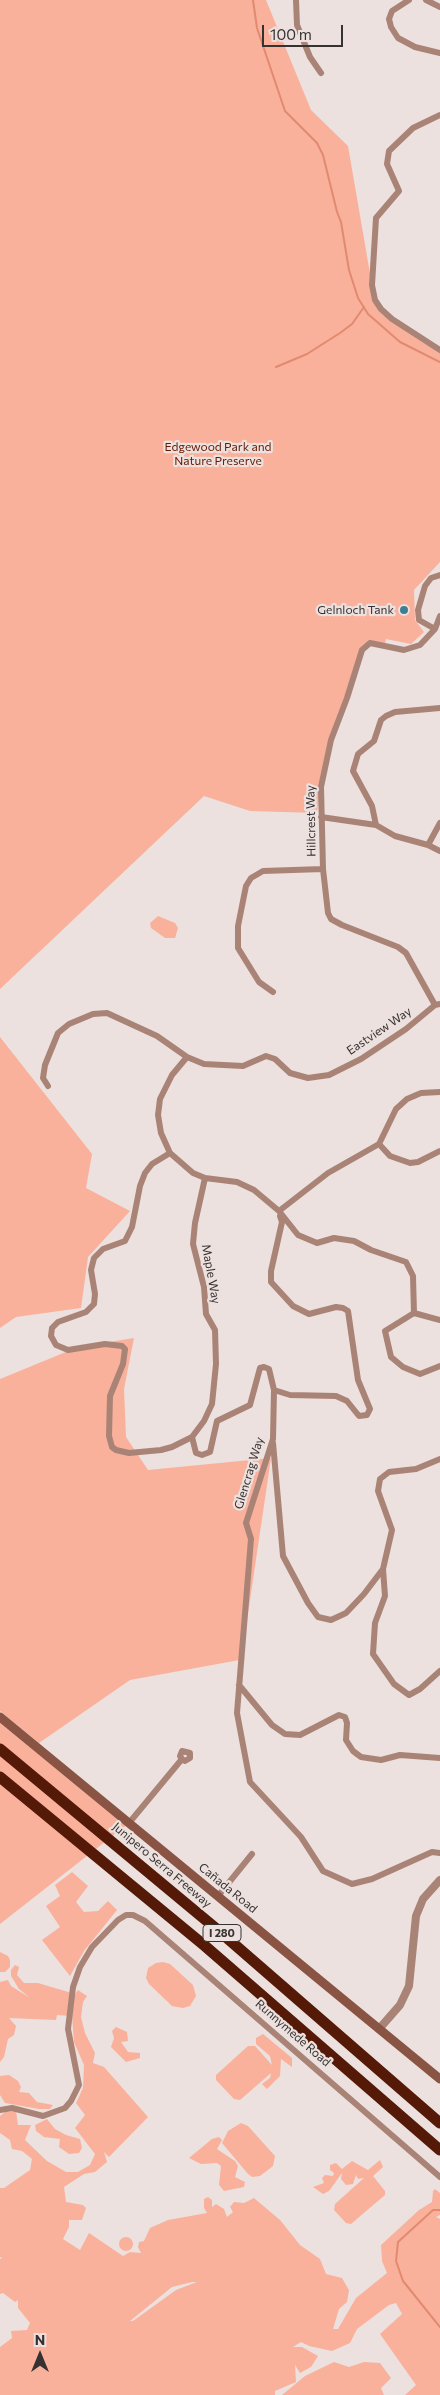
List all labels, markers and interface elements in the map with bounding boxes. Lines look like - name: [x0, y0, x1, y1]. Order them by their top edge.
- scale bar: [265, 15, 346, 47]
- text: 100 m: [270, 25, 312, 43]
- park label: Edgewood Park and Nature Preserve: [164, 440, 272, 468]
- place label: Gelnloch Tank: [317, 603, 394, 617]
- marker: Gelnloch Tank: [398, 604, 410, 616]
- street label: Hillcrest Way: [303, 785, 319, 857]
- street label: Eastview Way: [344, 1004, 414, 1058]
- street label: Maple Way: [199, 1243, 223, 1305]
- street label: Glencrag Way: [231, 1435, 267, 1511]
- street label: Junipero Serra Freeway: [110, 1819, 214, 1911]
- street label: Cañada Road: [196, 1860, 260, 1916]
- road number: I 280: [203, 1925, 241, 1942]
- street label: Runnymede Road: [252, 1996, 334, 2070]
- north arrow: [15, 2330, 65, 2380]
- text: N: [35, 2331, 45, 2348]

